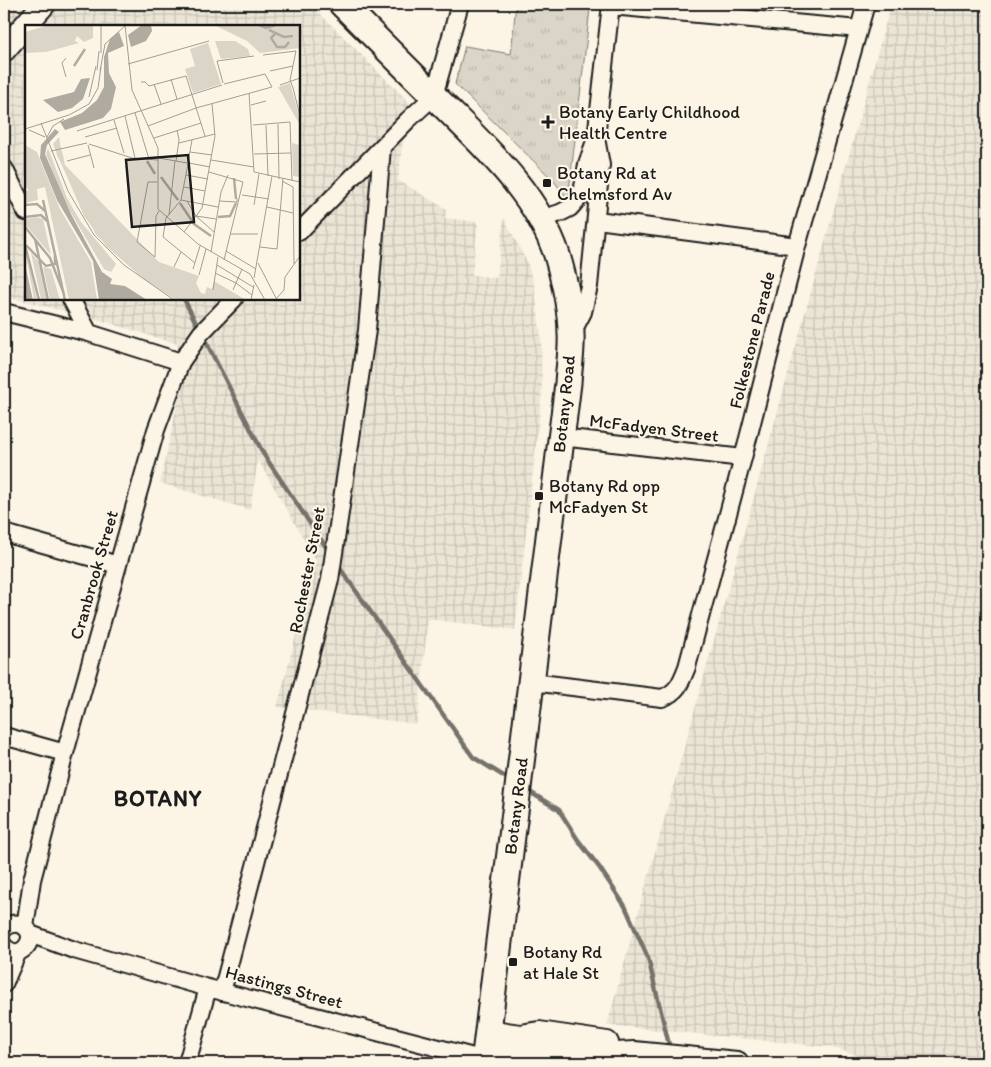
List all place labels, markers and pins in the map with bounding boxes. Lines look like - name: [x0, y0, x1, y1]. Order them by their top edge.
- place label: Botany Early Childhood Health Centre: [559, 101, 740, 144]
- marker: Botany Early Childhood Health Centre: [541, 115, 555, 129]
- place label: Botany Rd at Chelmsford Av: [557, 162, 673, 205]
- marker: Botany Rd at Chelmsford Av: [541, 177, 553, 189]
- place label: Botany Rd opp McFadyen St: [549, 475, 660, 518]
- marker: Botany Rd opp McFadyen St: [533, 490, 545, 502]
- place label: Botany Rd at Hale St: [523, 941, 602, 984]
- marker: Botany Rd at Hale St: [507, 956, 519, 968]

